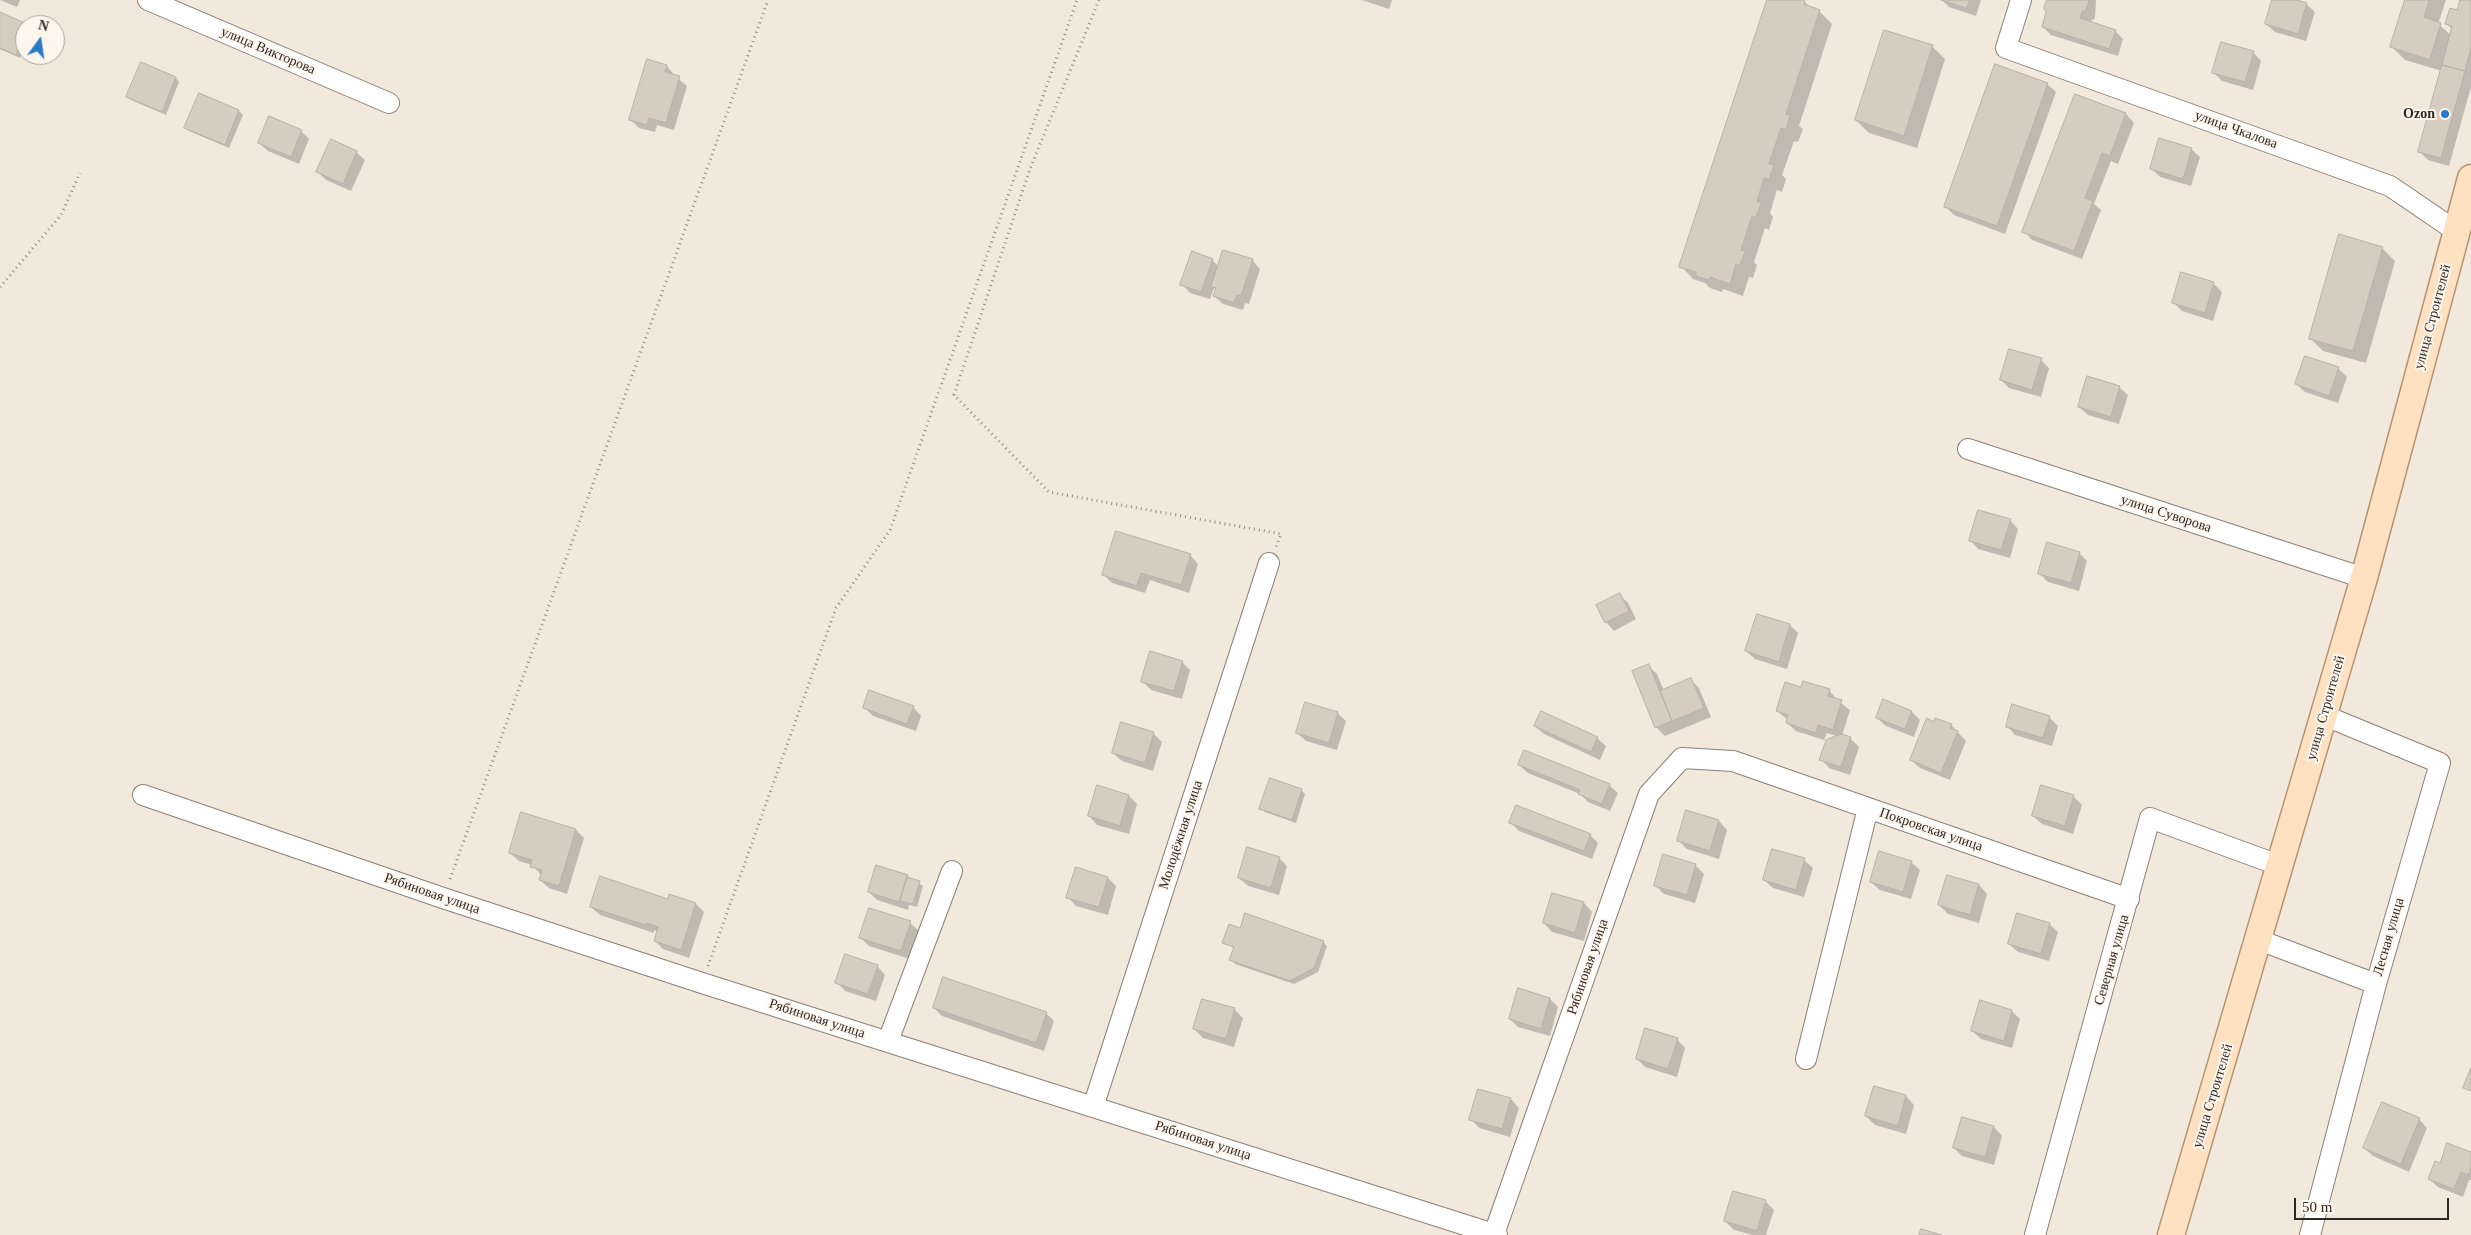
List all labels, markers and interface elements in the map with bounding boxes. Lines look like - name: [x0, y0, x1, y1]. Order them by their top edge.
- north arrow: [15, 15, 65, 65]
- text: N: [37, 17, 50, 34]
- street label: улица Викторова: [218, 24, 318, 78]
- place label: Ozon: [2403, 106, 2435, 122]
- street label: улица Чкалова: [2192, 107, 2280, 153]
- marker: Ozon: [2439, 108, 2451, 120]
- street label: улица Строителей: [2411, 263, 2455, 371]
- street label: улица Суворова: [2119, 491, 2213, 537]
- street label: улица Строителей: [2303, 654, 2349, 762]
- street label: Молодёжная улица: [1155, 778, 1207, 892]
- street label: Покровская улица: [1877, 804, 1985, 856]
- street label: Рябиновая улица: [382, 870, 482, 918]
- street label: Лесная улица: [2370, 896, 2408, 978]
- street label: Северная улица: [2091, 913, 2133, 1007]
- street label: Рябиновая улица: [1564, 917, 1612, 1017]
- street label: Рябиновая улица: [767, 996, 867, 1042]
- street label: улица Строителей: [2189, 1042, 2237, 1150]
- street label: Рябиновая улица: [1153, 1118, 1253, 1164]
- scale bar: [2296, 1188, 2451, 1220]
- text: 50 m: [2302, 1199, 2332, 1215]

